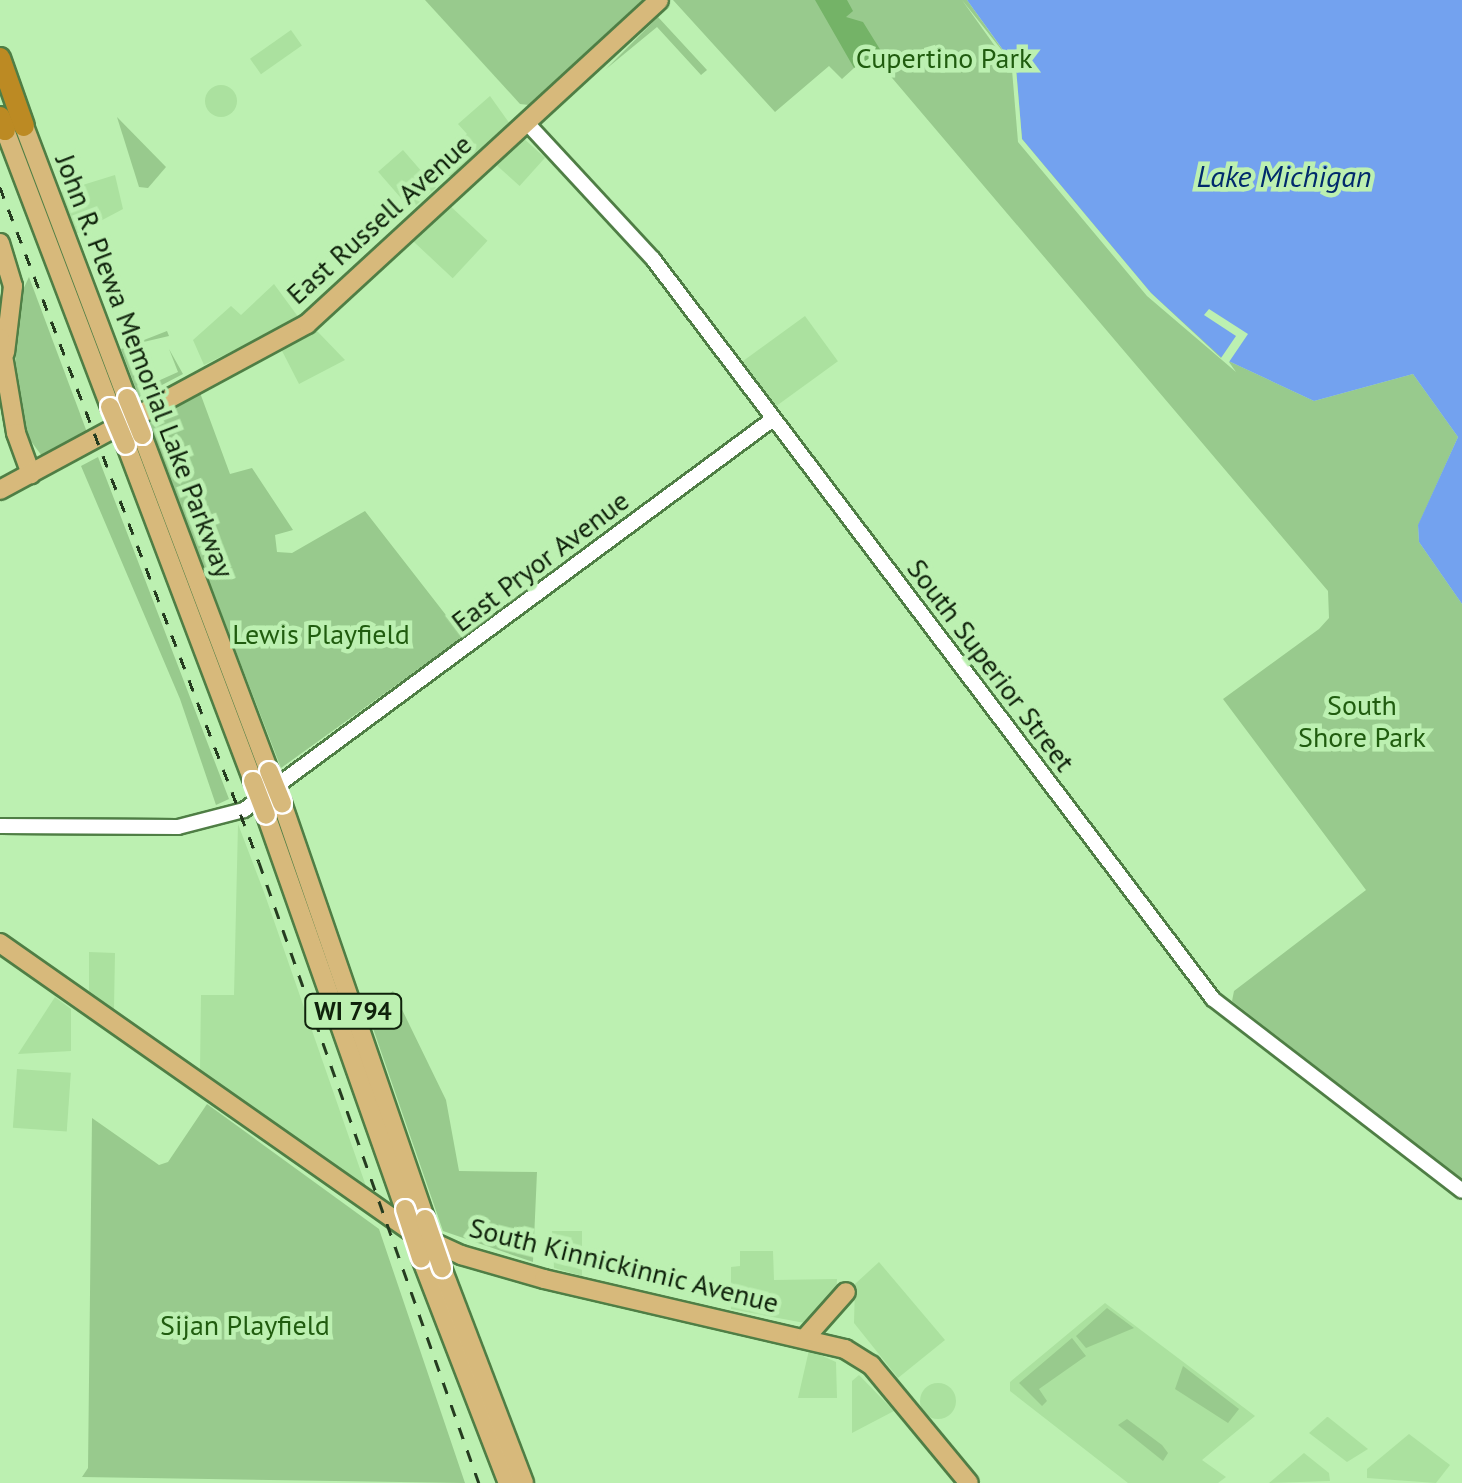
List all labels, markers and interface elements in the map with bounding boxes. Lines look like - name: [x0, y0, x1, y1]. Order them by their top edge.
- park label: Cupertino Park: [856, 41, 1032, 75]
- street label: East Russell Avenue: [279, 127, 479, 311]
- street label: John R. Plewa Memorial Lake Parkway: [48, 148, 242, 584]
- water label: Lake Michigan: [1196, 158, 1372, 194]
- street label: East Pryor Avenue: [444, 483, 636, 639]
- street label: South Superior Street: [900, 552, 1082, 778]
- park label: Lewis Playfield: [232, 617, 410, 651]
- park label: South Shore Park: [1298, 688, 1426, 754]
- road number: WI 794: [303, 991, 403, 1031]
- street label: South Kinnickinnic Avenue: [465, 1210, 783, 1320]
- park label: Sijan Playfield: [160, 1308, 330, 1342]

